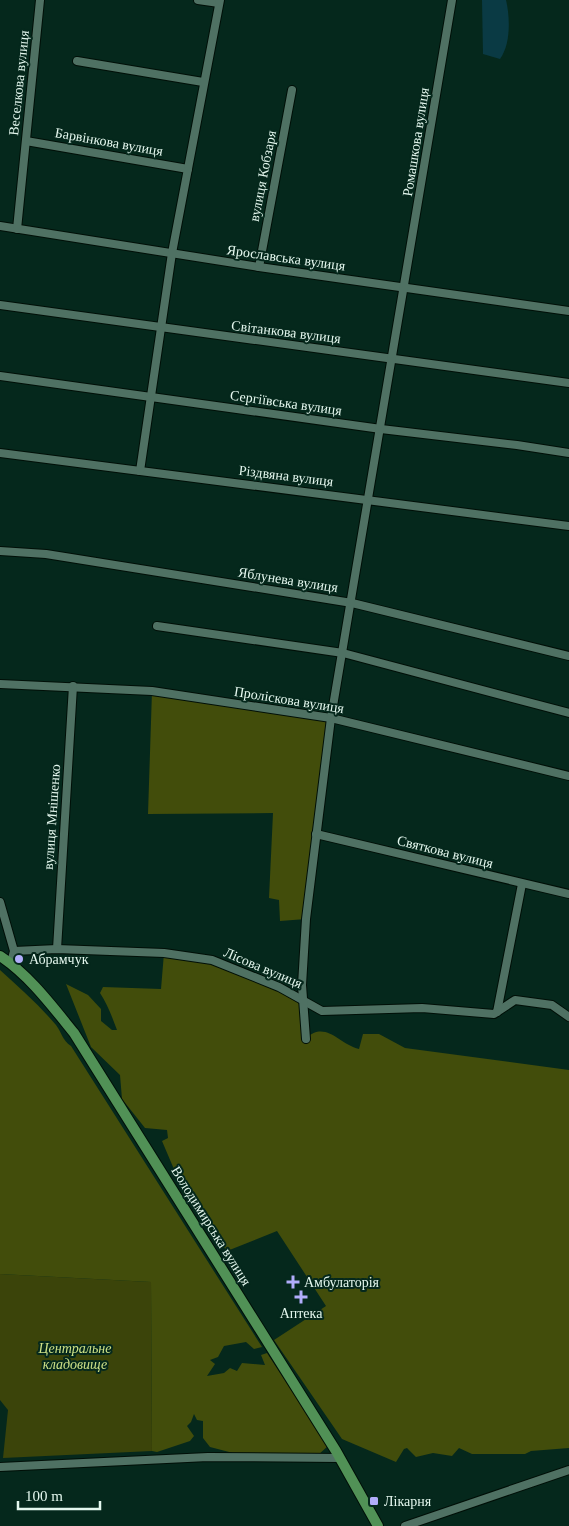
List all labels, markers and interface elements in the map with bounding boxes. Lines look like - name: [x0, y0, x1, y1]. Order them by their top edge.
- street label: Веселкова вулиця: [6, 29, 32, 136]
- street label: Ромашкова вулиця: [400, 86, 432, 198]
- street label: Барвінкова вулиця: [54, 125, 165, 159]
- street label: вулиця Кобзаря: [247, 129, 279, 223]
- street label: Ярославська вулиця: [226, 242, 347, 274]
- street label: Світанкова вулиця: [230, 318, 342, 346]
- street label: Сергіївська вулиця: [229, 388, 343, 418]
- street label: Різдвяна вулиця: [238, 463, 335, 489]
- street label: Яблунева вулиця: [237, 565, 340, 595]
- street label: Проліскова вулиця: [233, 684, 346, 716]
- street label: вулиця Мнішенко: [41, 764, 63, 870]
- street label: Святкова вулиця: [395, 833, 495, 871]
- street label: Лісова вулиця: [222, 945, 305, 991]
- place label: Абрамчук: [29, 952, 89, 967]
- marker: Абрамчук: [13, 953, 25, 965]
- street label: Володимирська вулиця: [168, 1164, 254, 1289]
- marker: Амбулаторія: [286, 1275, 300, 1289]
- place label: Амбулаторія: [304, 1275, 380, 1290]
- marker: Аптека: [295, 1291, 307, 1303]
- place label: Аптека: [280, 1306, 323, 1321]
- park label: Центральне кладовище: [37, 1341, 112, 1372]
- scale bar: [18, 1478, 100, 1510]
- text: 100 m: [25, 1488, 63, 1504]
- place label: Лікарня: [384, 1494, 432, 1509]
- marker: Лікарня: [368, 1495, 380, 1507]

